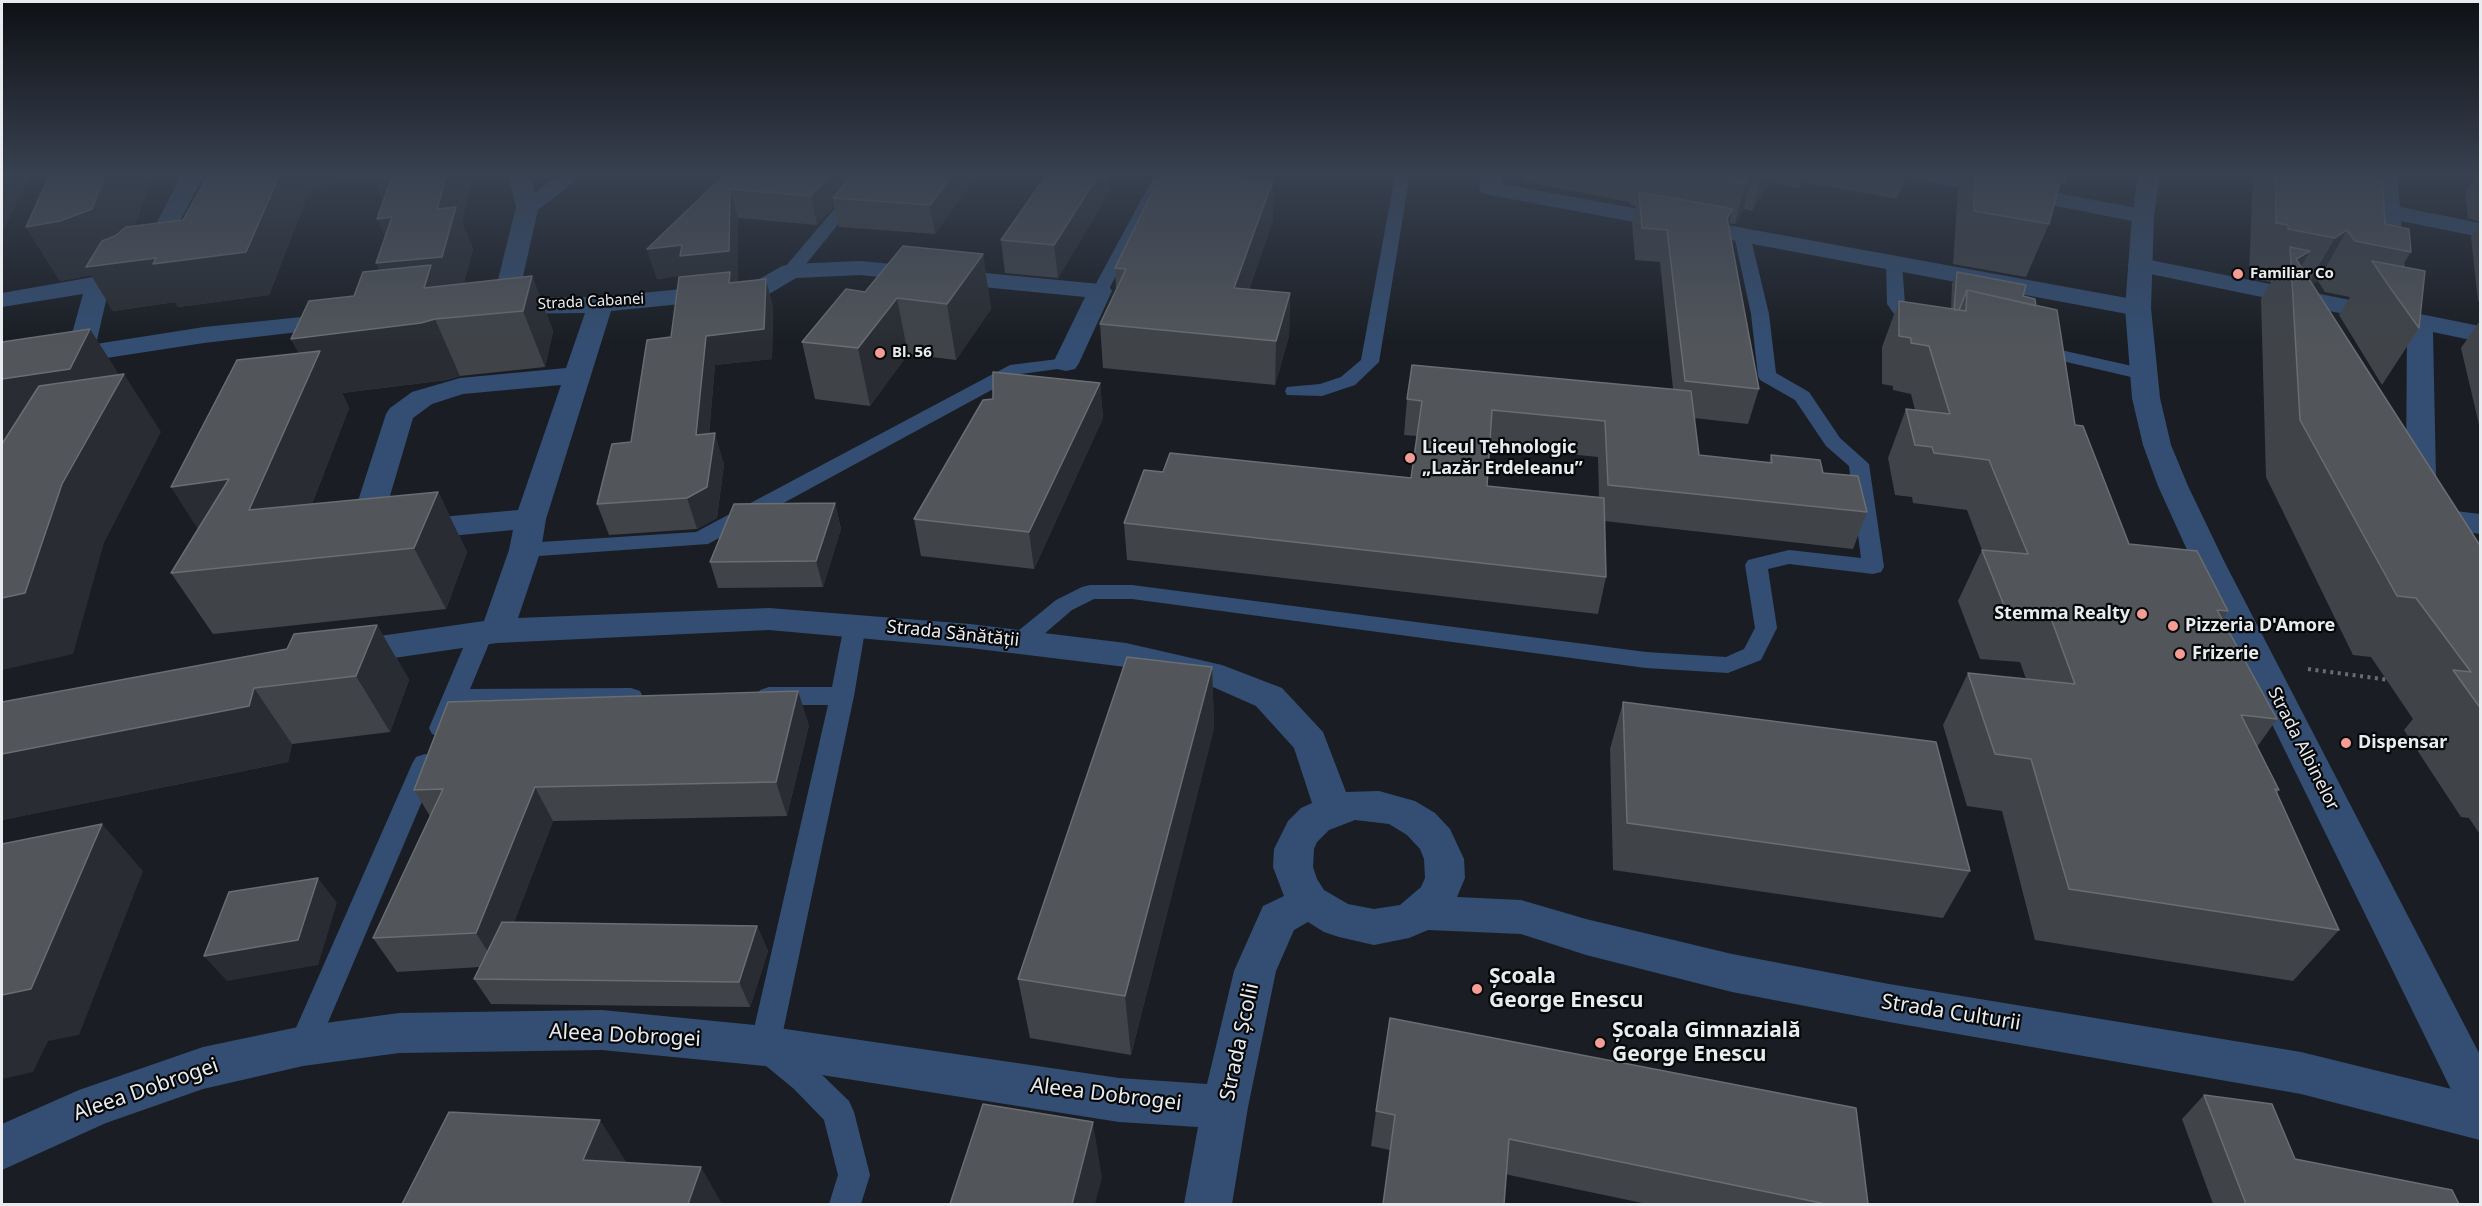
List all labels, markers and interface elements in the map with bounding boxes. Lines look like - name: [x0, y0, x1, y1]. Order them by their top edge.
- place label: Familiar Co: [2250, 265, 2334, 283]
- marker: Familiar Co: [2231, 267, 2245, 281]
- street label: Strada Cabanei: [537, 290, 645, 314]
- place label: Bl. 56: [892, 344, 932, 362]
- marker: Bl. 56: [873, 346, 887, 360]
- place label: Liceul Tehnologic „Lazăr Erdeleanu”: [1422, 437, 1583, 480]
- marker: Liceul Tehnologic „Lazăr Erdeleanu”: [1403, 451, 1417, 465]
- place label: Stemma Realty: [1994, 603, 2130, 625]
- marker: Stemma Realty: [2135, 607, 2149, 621]
- place label: Pizzeria D'Amore: [2185, 615, 2335, 637]
- street label: Strada Sănătății: [886, 616, 1020, 652]
- marker: Pizzeria D'Amore: [2166, 619, 2180, 633]
- place label: Frizerie: [2192, 643, 2259, 665]
- marker: Frizerie: [2173, 647, 2187, 661]
- street label: Strada Albinelor: [2263, 684, 2343, 814]
- place label: Dispensar: [2358, 732, 2447, 754]
- marker: Dispensar: [2339, 736, 2353, 750]
- place label: Școala George Enescu: [1489, 964, 1643, 1014]
- street label: Strada Școlii: [1215, 981, 1265, 1103]
- marker: Școala George Enescu: [1470, 982, 1484, 996]
- street label: Strada Culturii: [1879, 990, 2023, 1036]
- place label: Școala Gimnazială George Enescu: [1612, 1018, 1801, 1068]
- street label: Aleea Dobrogei: [549, 1019, 701, 1053]
- marker: Școala Gimnazială George Enescu: [1593, 1036, 1607, 1050]
- street label: Aleea Dobrogei: [70, 1053, 222, 1127]
- street label: Aleea Dobrogei: [1029, 1073, 1183, 1117]

